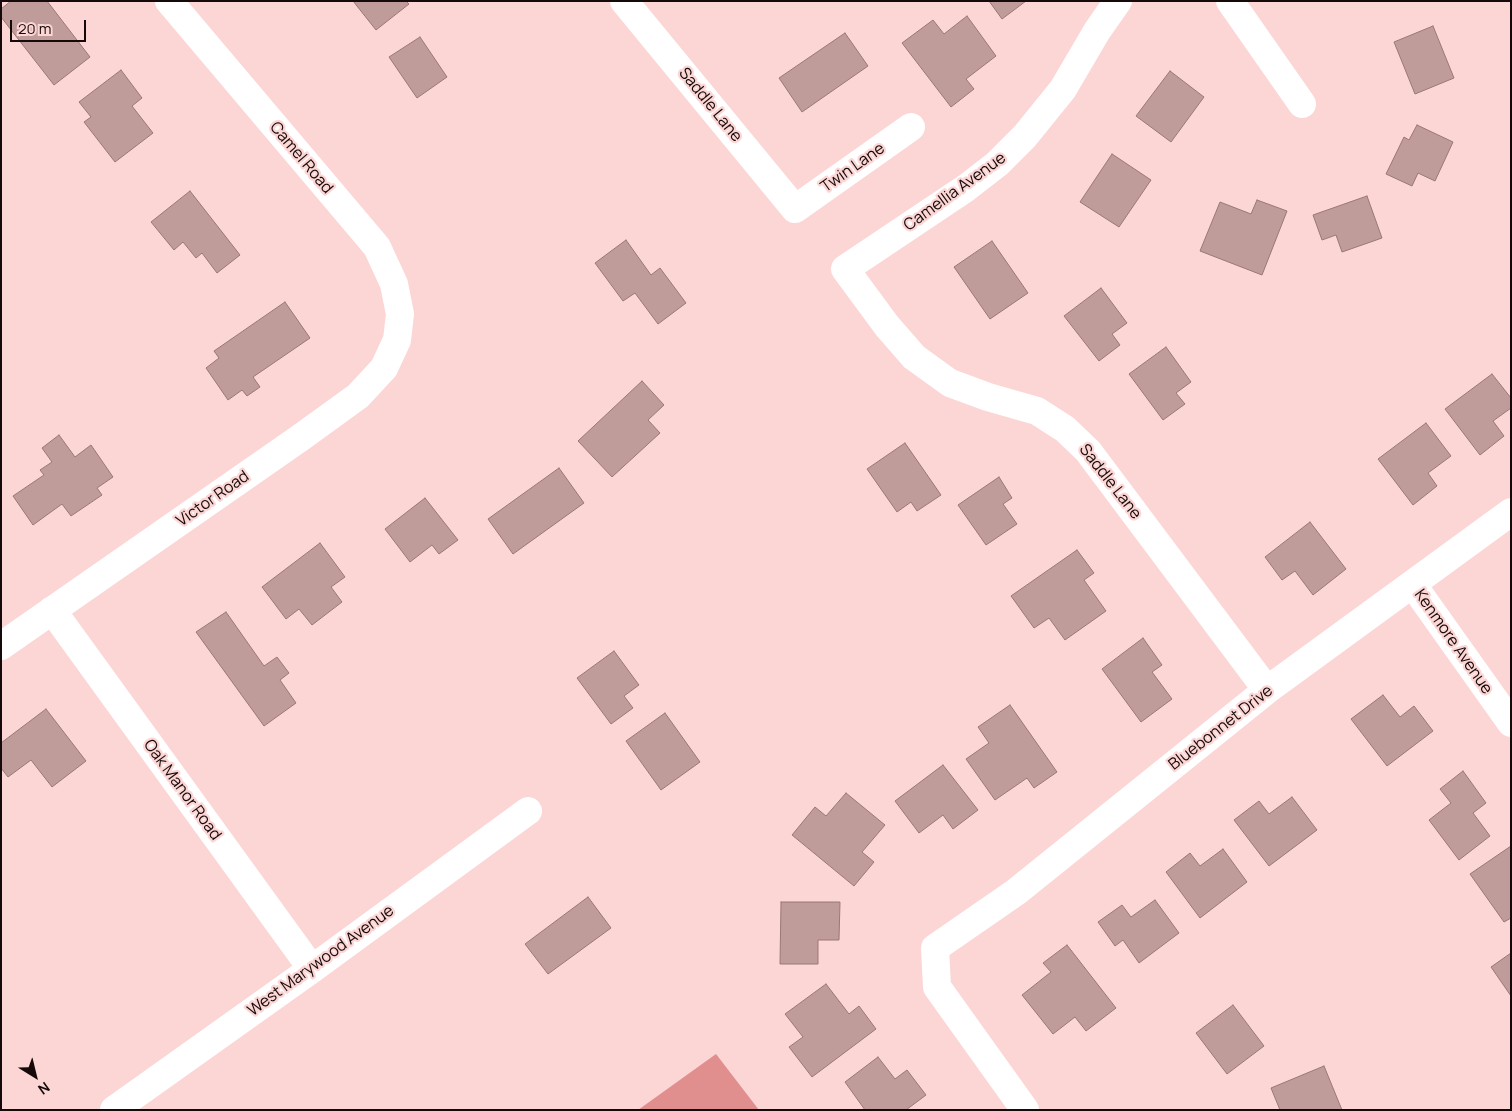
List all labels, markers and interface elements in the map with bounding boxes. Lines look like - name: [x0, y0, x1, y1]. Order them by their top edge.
- scale bar: [12, 10, 89, 42]
- text: 20 m: [18, 18, 51, 39]
- street label: Saddle Lane: [674, 64, 746, 146]
- street label: Camel Road: [265, 118, 337, 198]
- street label: Twin Lane: [818, 139, 888, 197]
- street label: Camellia Avenue: [900, 149, 1010, 235]
- street label: Saddle Lane: [1075, 441, 1145, 523]
- street label: Victor Road: [173, 467, 253, 531]
- street label: Kenmore Avenue: [1410, 586, 1496, 698]
- street label: Bluebonnet Drive: [1165, 681, 1277, 775]
- street label: Oak Manor Road: [139, 736, 225, 844]
- street label: West Marywood Avenue: [244, 901, 398, 1021]
- north arrow: [10, 1051, 60, 1101]
- text: N: [34, 1078, 54, 1099]

